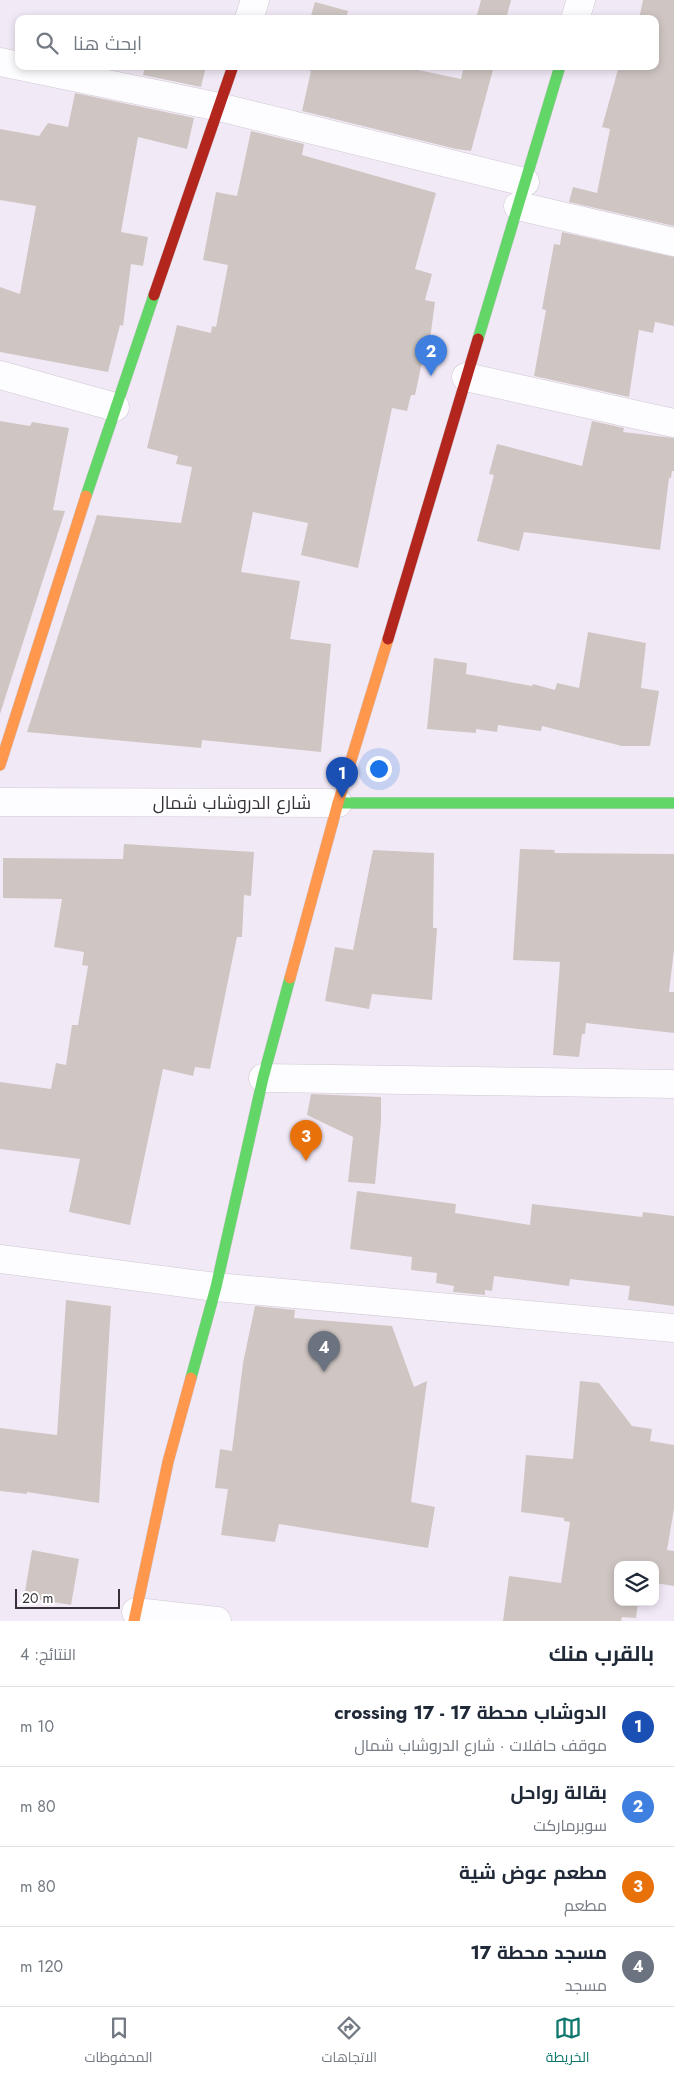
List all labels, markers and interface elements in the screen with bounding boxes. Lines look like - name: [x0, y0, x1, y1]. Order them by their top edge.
- search box: [15, 15, 659, 70]
- icon: search: [33, 29, 61, 57]
- text: ابحث هنا: [73, 30, 142, 57]
- pin: 2: [415, 335, 447, 376]
- your location: [366, 756, 392, 782]
- pin: 1: [326, 757, 358, 798]
- street label: شارع الدروشاب شمال: [153, 790, 311, 816]
- pin: 3: [290, 1120, 322, 1161]
- pin: 4: [308, 1331, 340, 1372]
- map controls: [614, 1561, 659, 1606]
- button: layers: [614, 1561, 659, 1606]
- scale bar: [15, 1586, 120, 1609]
- text: 20 m: [22, 1588, 54, 1608]
- text: بالقرب منك: [549, 1639, 654, 1669]
- text: النتائج: 4: [20, 1643, 76, 1666]
- text: الدوشاب محطة 17 - 17 crossing: [334, 1699, 607, 1726]
- text: 10 m: [20, 1715, 54, 1738]
- text: 1: [634, 1715, 642, 1738]
- text: موقف حافلات · شارع الدروشاب شمال: [354, 1734, 607, 1757]
- text: بقالة رواحل: [510, 1779, 607, 1806]
- text: 80 m: [20, 1795, 56, 1818]
- text: 2: [633, 1795, 643, 1818]
- text: سوبرماركت: [533, 1814, 607, 1837]
- text: مطعم عوض شية: [459, 1859, 607, 1886]
- text: 80 m: [20, 1875, 56, 1898]
- text: 3: [633, 1875, 643, 1898]
- text: مطعم: [564, 1894, 607, 1917]
- text: مسجد محطة 17: [470, 1939, 607, 1966]
- text: 120 m: [20, 1955, 63, 1978]
- text: 4: [632, 1955, 644, 1978]
- text: مسجد: [565, 1974, 607, 1997]
- tab: المحفوظات: [84, 2014, 153, 2070]
- tab: الاتجاهات: [322, 2014, 377, 2070]
- tab: الخريطة: [546, 2014, 590, 2070]

